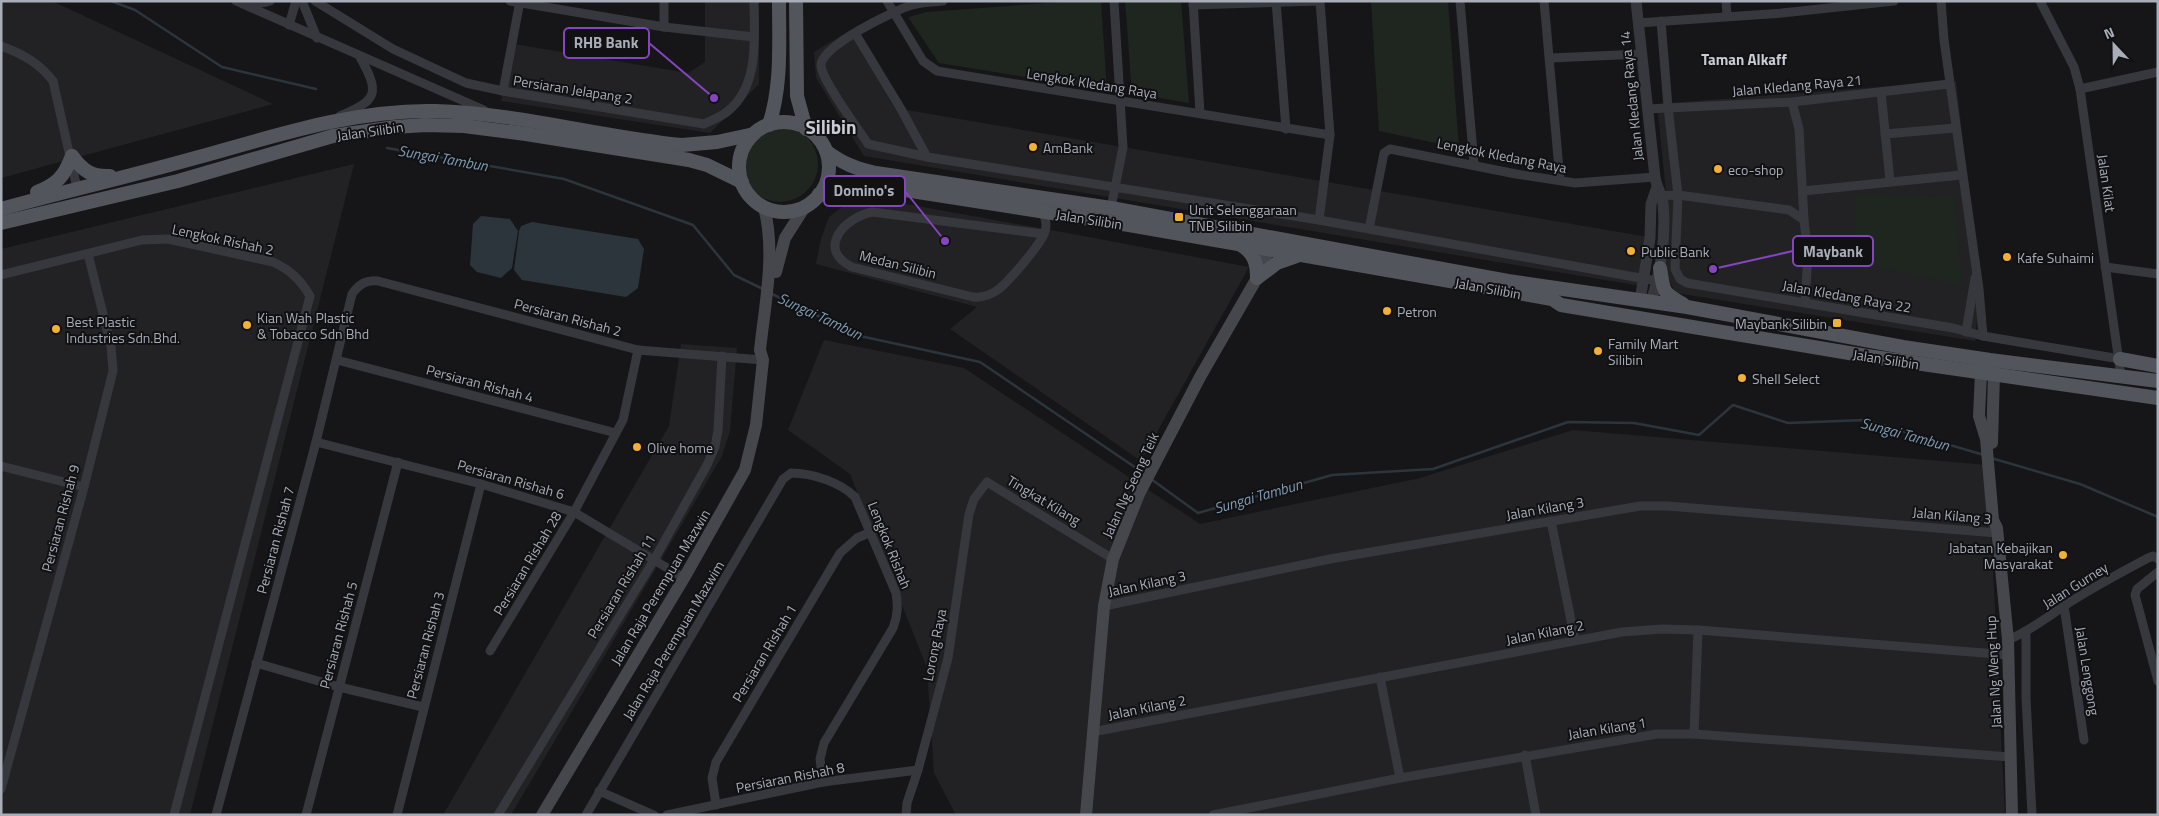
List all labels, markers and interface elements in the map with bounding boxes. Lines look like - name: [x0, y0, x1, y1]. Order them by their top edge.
- north arrow: [2089, 20, 2139, 70]
- text: N: [2101, 21, 2117, 44]
- callout: RHB Bank: [564, 28, 649, 58]
- street label: Jalan Kledang Raya 14: [1614, 30, 1648, 162]
- text: RHB Bank: [574, 31, 639, 54]
- district label: Taman Alkaff: [1701, 48, 1787, 71]
- street label: Lengkok Kledang Raya: [1025, 62, 1159, 104]
- street label: Persiaran Jelapang 2: [512, 69, 634, 109]
- street label: Jalan Kledang Raya 21: [1731, 69, 1863, 101]
- district label: Silibin: [805, 112, 857, 141]
- street label: Jalan Silibin: [335, 116, 405, 146]
- street label: Lengkok Kledang Raya: [1435, 132, 1569, 178]
- place label: AmBank: [1043, 137, 1093, 158]
- water label: Sungai Tambun: [396, 139, 490, 177]
- marker: AmBank: [1027, 141, 1039, 153]
- street label: Jalan Kilat: [2093, 153, 2121, 213]
- place label: eco-shop: [1728, 159, 1783, 180]
- marker: eco-shop: [1712, 163, 1724, 175]
- callout: Domino's: [824, 176, 905, 206]
- text: Domino's: [834, 179, 894, 202]
- place label: Unit Selenggaraan TNB Silibin: [1189, 199, 1297, 236]
- street label: Jalan Silibin: [1054, 203, 1124, 235]
- marker: Unit Selenggaraan TNB Silibin: [1173, 211, 1185, 223]
- street label: Lengkok Rishah 2: [170, 218, 276, 260]
- callout: Maybank: [1793, 236, 1873, 266]
- text: Maybank: [1803, 240, 1863, 263]
- place label: Public Bank: [1641, 241, 1710, 262]
- street label: Medan Silibin: [857, 244, 939, 284]
- marker: Public Bank: [1625, 245, 1637, 257]
- place label: Kafe Suhaimi: [2017, 247, 2094, 268]
- marker: Kafe Suhaimi: [2001, 251, 2013, 263]
- street label: Jalan Silibin: [1453, 272, 1523, 304]
- street label: Jalan Kledang Raya 22: [1781, 274, 1913, 318]
- water label: Sungai Tambun: [774, 286, 866, 346]
- street label: Persiaran Rishah 2: [512, 293, 624, 341]
- place label: Petron: [1397, 301, 1437, 322]
- marker: Petron: [1381, 305, 1393, 317]
- place label: Kian Wah Plastic & Tobacco Sdn Bhd: [257, 307, 369, 344]
- place label: Best Plastic Industries Sdn.Bhd.: [66, 311, 180, 348]
- place label: Maybank Silibin: [1735, 313, 1827, 334]
- marker: Maybank Silibin: [1831, 317, 1843, 329]
- marker: Kian Wah Plastic & Tobacco Sdn Bhd: [241, 319, 253, 331]
- marker: Best Plastic Industries Sdn.Bhd.: [50, 323, 62, 335]
- place label: Family Mart Silibin: [1608, 333, 1678, 370]
- street label: Jalan Silibin: [1851, 343, 1921, 375]
- marker: Family Mart Silibin: [1592, 345, 1604, 357]
- street label: Persiaran Rishah 4: [424, 359, 536, 407]
- place label: Shell Select: [1752, 368, 1820, 389]
- marker: Shell Select: [1736, 372, 1748, 384]
- water label: Sungai Tambun: [1858, 411, 1952, 457]
- street label: Jalan Ng Seong Teik: [1096, 429, 1164, 541]
- place label: Olive home: [647, 437, 713, 458]
- marker: Olive home: [631, 441, 643, 453]
- street label: Persiaran Rishah 6: [455, 454, 567, 504]
- street label: Persiaran Rishah 9: [36, 462, 84, 574]
- street label: Tingkat Kilang: [1003, 470, 1085, 530]
- water label: Sungai Tambun: [1211, 472, 1305, 520]
- street label: Persiaran Rishah 7: [251, 484, 299, 596]
- street label: Jalan Kilang 3: [1504, 491, 1586, 525]
- street label: Lengkok Rishah: [863, 498, 917, 592]
- street label: Jalan Kilang 3: [1912, 501, 1992, 529]
- street label: Jalan Raja Perempuan Mazwin: [605, 505, 715, 669]
- street label: Persiaran Rishah 28: [488, 507, 567, 619]
- street label: Persiaran Rishah 11: [582, 530, 660, 642]
- place label: Jabatan Kebajikan Masyarakat: [1949, 537, 2053, 574]
- marker: Jabatan Kebajikan Masyarakat: [2057, 549, 2069, 561]
- street label: Jalan Raja Perempuan Mazwim: [617, 556, 729, 724]
- street label: Jalan Gurney: [2038, 556, 2112, 614]
- street label: Jalan Kilang 3: [1106, 565, 1188, 601]
- street label: Persiaran Rishah 5: [314, 579, 362, 691]
- street label: Persiaran Rishah 3: [401, 589, 449, 701]
- street label: Persiaran Rishah 1: [727, 600, 801, 706]
- street label: Lorong Raya: [917, 607, 951, 683]
- street label: Jalan Kilang 2: [1504, 614, 1586, 650]
- street label: Jalan Ng Weng Hup: [1980, 615, 2006, 729]
- street label: Jalan Lenggong: [2071, 625, 2105, 717]
- street label: Jalan Kilang 2: [1106, 689, 1188, 725]
- street label: Jalan Kilang 1: [1566, 711, 1648, 745]
- street label: Persiaran Rishah 8: [734, 756, 846, 798]

